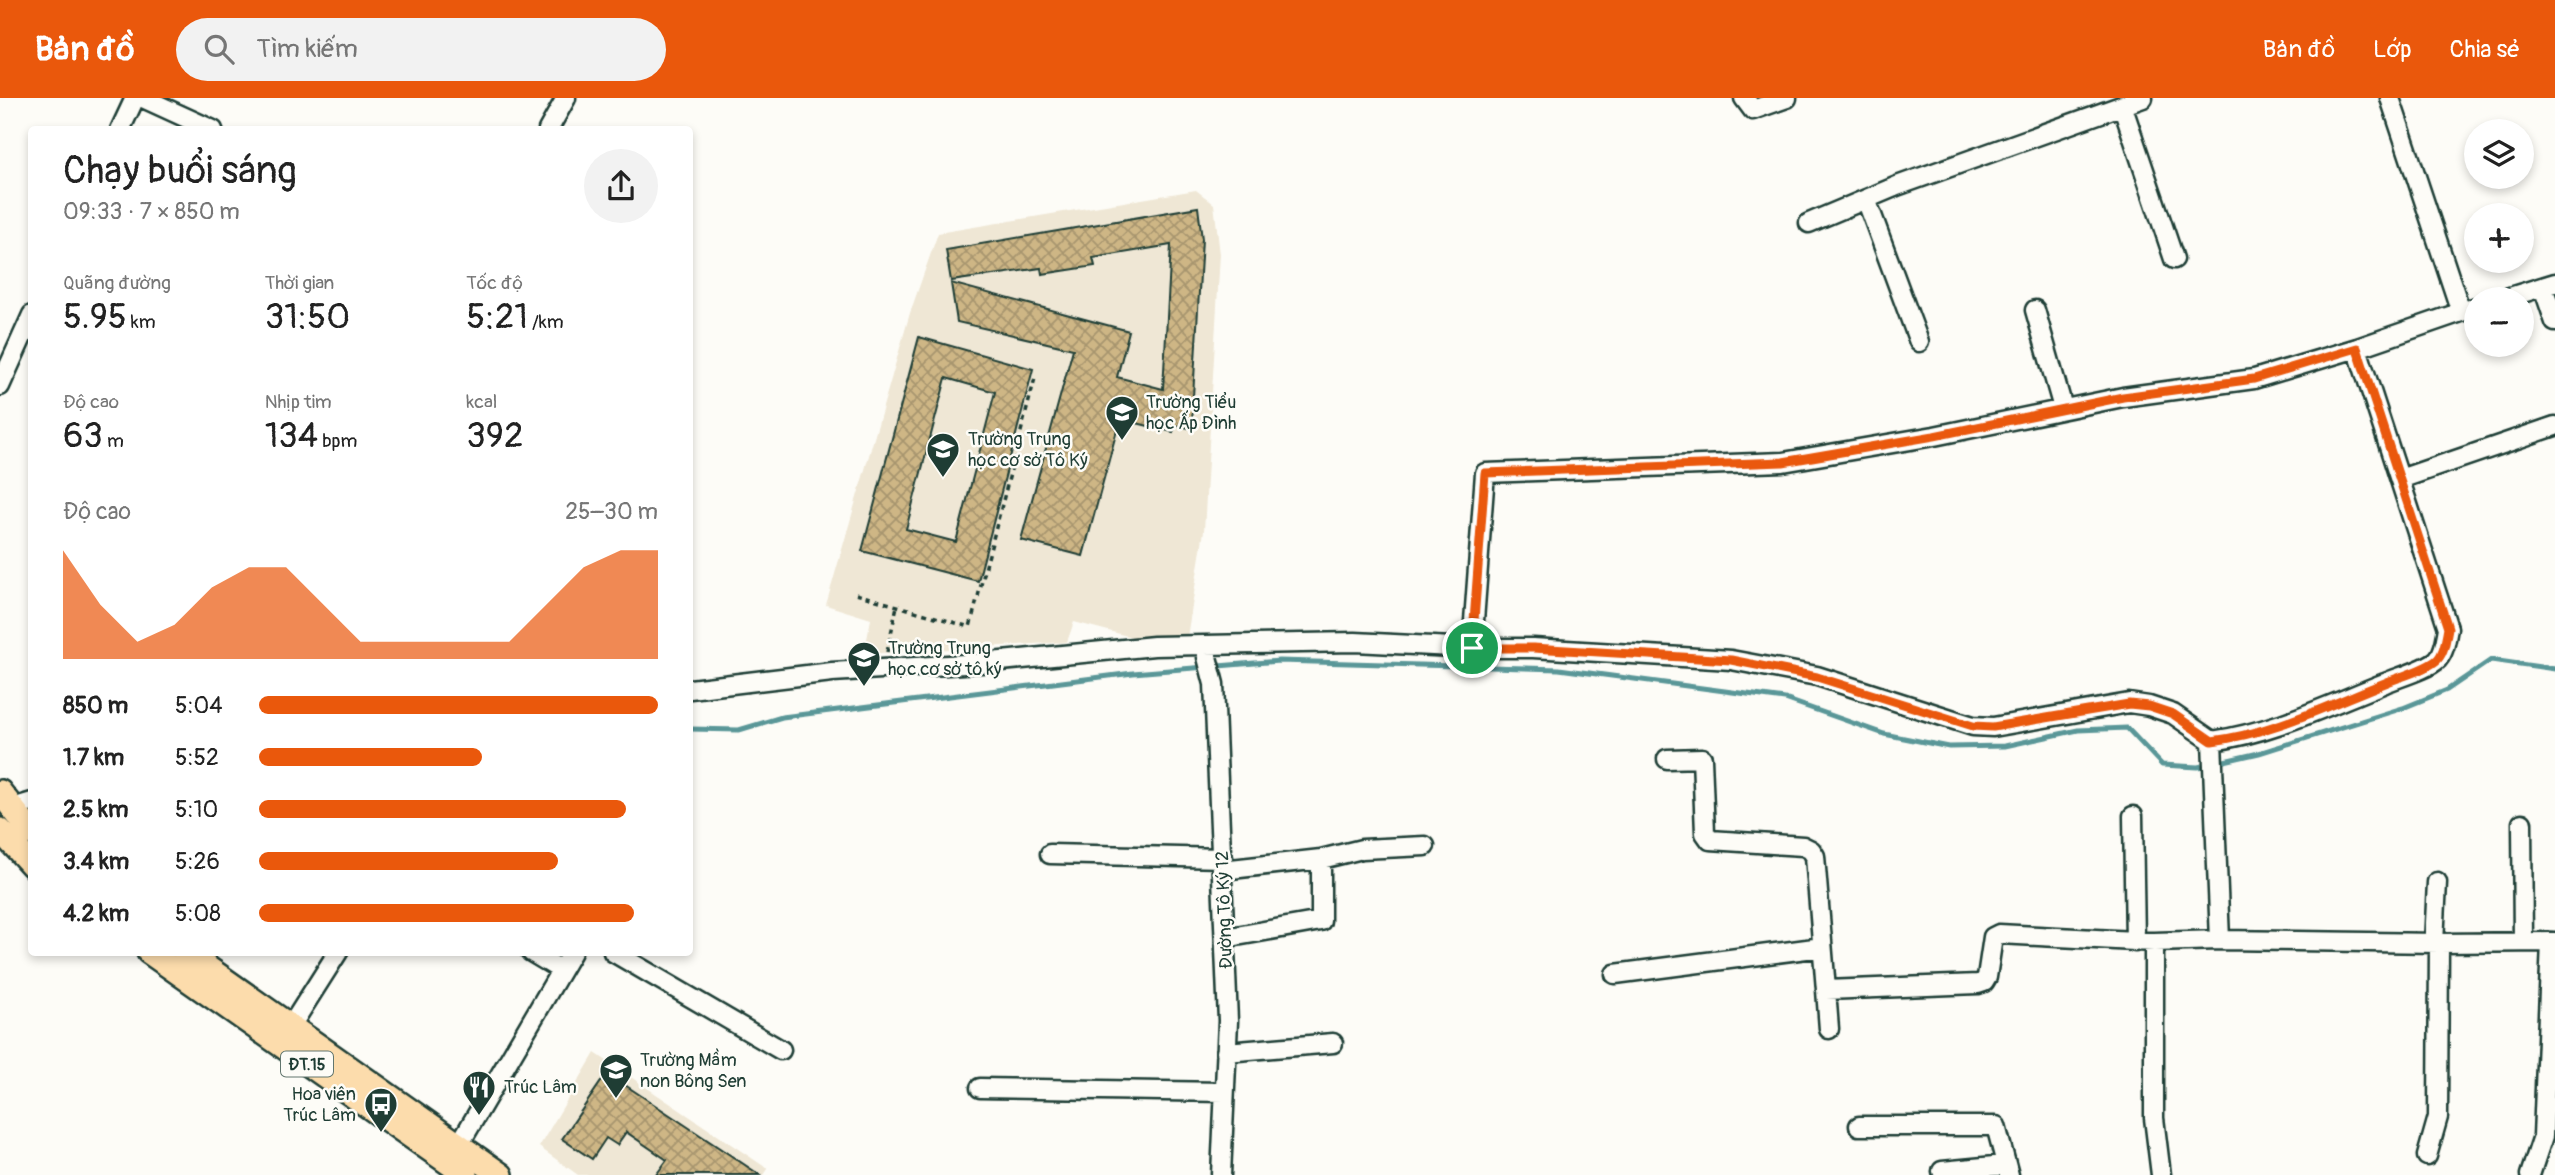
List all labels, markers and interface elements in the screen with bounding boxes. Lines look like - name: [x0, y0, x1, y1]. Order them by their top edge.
- search box: [176, 18, 666, 81]
- text: Bản đồ: [35, 29, 134, 70]
- icon: search: [200, 30, 238, 68]
- text: Tìm kiếm: [256, 33, 358, 65]
- text: Bản đồ: [2263, 35, 2335, 64]
- text: Lớp: [2373, 35, 2412, 64]
- text: Chia sẻ: [2450, 35, 2520, 64]
- map controls: [2464, 119, 2534, 357]
- button: layers: [2464, 119, 2534, 189]
- text: Chạy buổi sáng: [63, 147, 297, 195]
- button: share: [584, 149, 658, 223]
- text: 09:33 · 7 × 850 m: [63, 197, 240, 226]
- button: +: [2464, 203, 2534, 273]
- text: Quãng đường: [63, 271, 171, 295]
- text: Thời gian: [265, 271, 334, 295]
- text: Tốc độ: [466, 271, 523, 295]
- button: −: [2464, 287, 2534, 357]
- text: 5.95: [63, 295, 127, 339]
- text: 31:50: [265, 295, 350, 339]
- text: 5:21: [466, 295, 528, 339]
- text: km: [127, 310, 156, 334]
- text: /km: [528, 310, 564, 334]
- text: Độ cao: [63, 390, 119, 414]
- text: Nhịp tim: [265, 390, 332, 414]
- text: kcal: [466, 390, 497, 414]
- place label: Trường Tiểu học Ấp Đình: [1146, 391, 1236, 435]
- school or university icon: Trường Tiểu học Ấp Đình: [1103, 393, 1141, 442]
- text: 63: [63, 414, 103, 458]
- text: 134: [265, 414, 318, 458]
- text: 392: [466, 414, 523, 458]
- place label: Trường Trung học cơ sở Tô Ký: [968, 428, 1088, 472]
- text: m: [103, 429, 124, 453]
- text: bpm: [318, 429, 357, 453]
- school or university icon: Trường Trung học cơ sở Tô Ký: [924, 430, 962, 479]
- text: Độ cao: [63, 497, 131, 526]
- text: 25–30 m: [565, 497, 658, 526]
- pin: [1442, 618, 1502, 678]
- icon: arrive: [1453, 629, 1491, 667]
- place label: Trường Trung học cơ sở tô ký: [888, 637, 1002, 681]
- school or university icon: Trường Trung học cơ sở tô ký: [845, 639, 883, 688]
- text: 850 m: [63, 691, 128, 720]
- text: 5:04: [175, 691, 223, 720]
- text: 1.7 km: [63, 743, 124, 772]
- text: 5:52: [175, 743, 219, 772]
- text: 2.5 km: [63, 795, 128, 824]
- text: 5:10: [175, 795, 218, 824]
- text: 3.4 km: [63, 847, 129, 876]
- text: 5:26: [175, 847, 220, 876]
- street label: Đường Tô Ký 12: [1211, 851, 1238, 969]
- text: 4.2 km: [63, 899, 129, 928]
- text: 5:08: [175, 899, 221, 928]
- place label: Trường Mầm non Bông Sen: [640, 1048, 747, 1093]
- school or university icon: Trường Mầm non Bông Sen: [597, 1051, 635, 1100]
- road number: ĐT.15: [281, 1052, 333, 1076]
- restaurant icon: Trúc Lâm: [460, 1068, 498, 1117]
- place label: Trúc Lâm: [504, 1076, 577, 1099]
- place label: Hoa viên Trúc Lâm: [283, 1083, 356, 1127]
- bus stop icon: Hoa viên Trúc Lâm: [362, 1085, 400, 1134]

